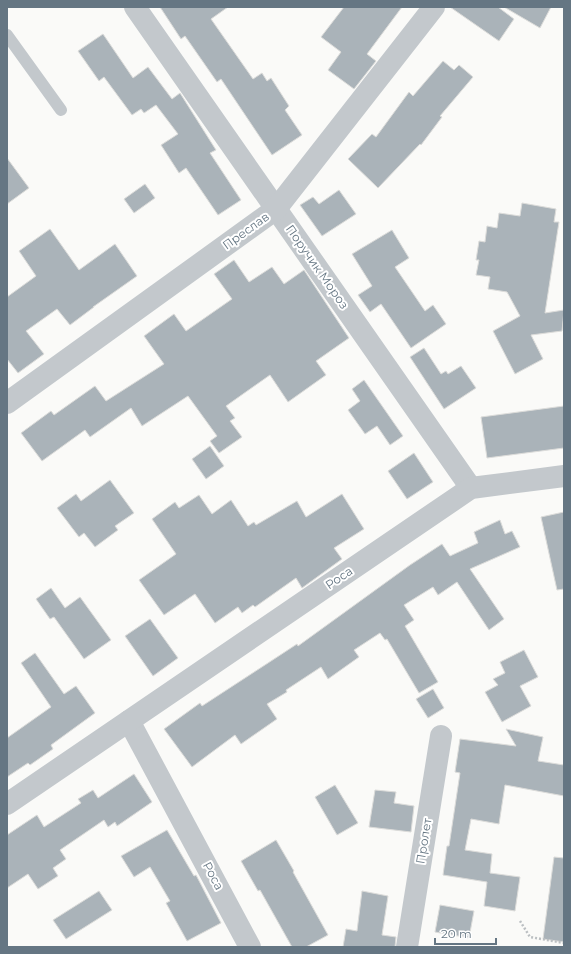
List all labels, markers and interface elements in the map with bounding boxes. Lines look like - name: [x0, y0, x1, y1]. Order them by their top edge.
- street label: Преслав: [219, 209, 272, 253]
- street label: Поручик Мороз: [283, 222, 352, 312]
- street label: Роса: [322, 563, 355, 592]
- street label: Пролет: [412, 817, 435, 865]
- street label: Роса: [200, 859, 227, 892]
- scale bar: [435, 920, 496, 946]
- text: 20 m: [441, 926, 472, 941]

